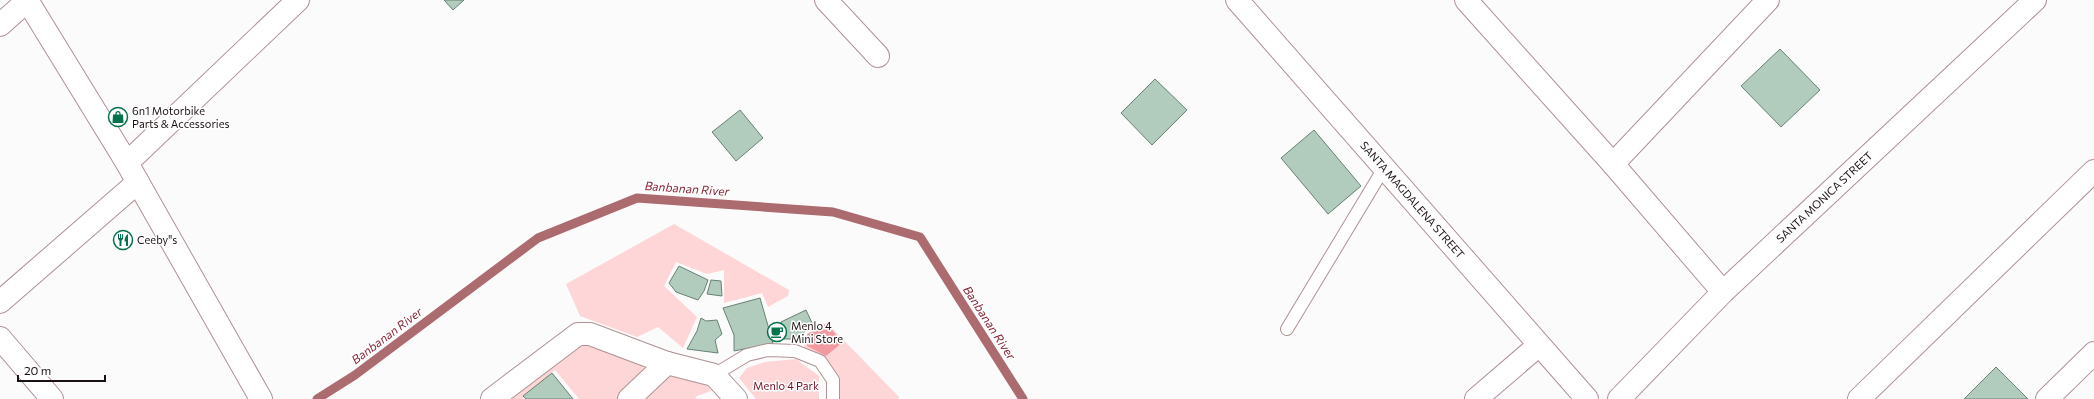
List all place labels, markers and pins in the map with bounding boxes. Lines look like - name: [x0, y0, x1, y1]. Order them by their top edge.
- place label: 6n1 Motorbike Parts & Accessories: [132, 104, 229, 130]
- shop icon: 6n1 Motorbike Parts & Accessories: [107, 106, 129, 128]
- restaurant icon: Ceeby"s: [112, 229, 134, 251]
- place label: Ceeby"s: [137, 233, 177, 246]
- place label: Menlo 4 Mini Store: [791, 319, 843, 345]
- cafe icon: Menlo 4 Mini Store: [766, 321, 788, 343]

